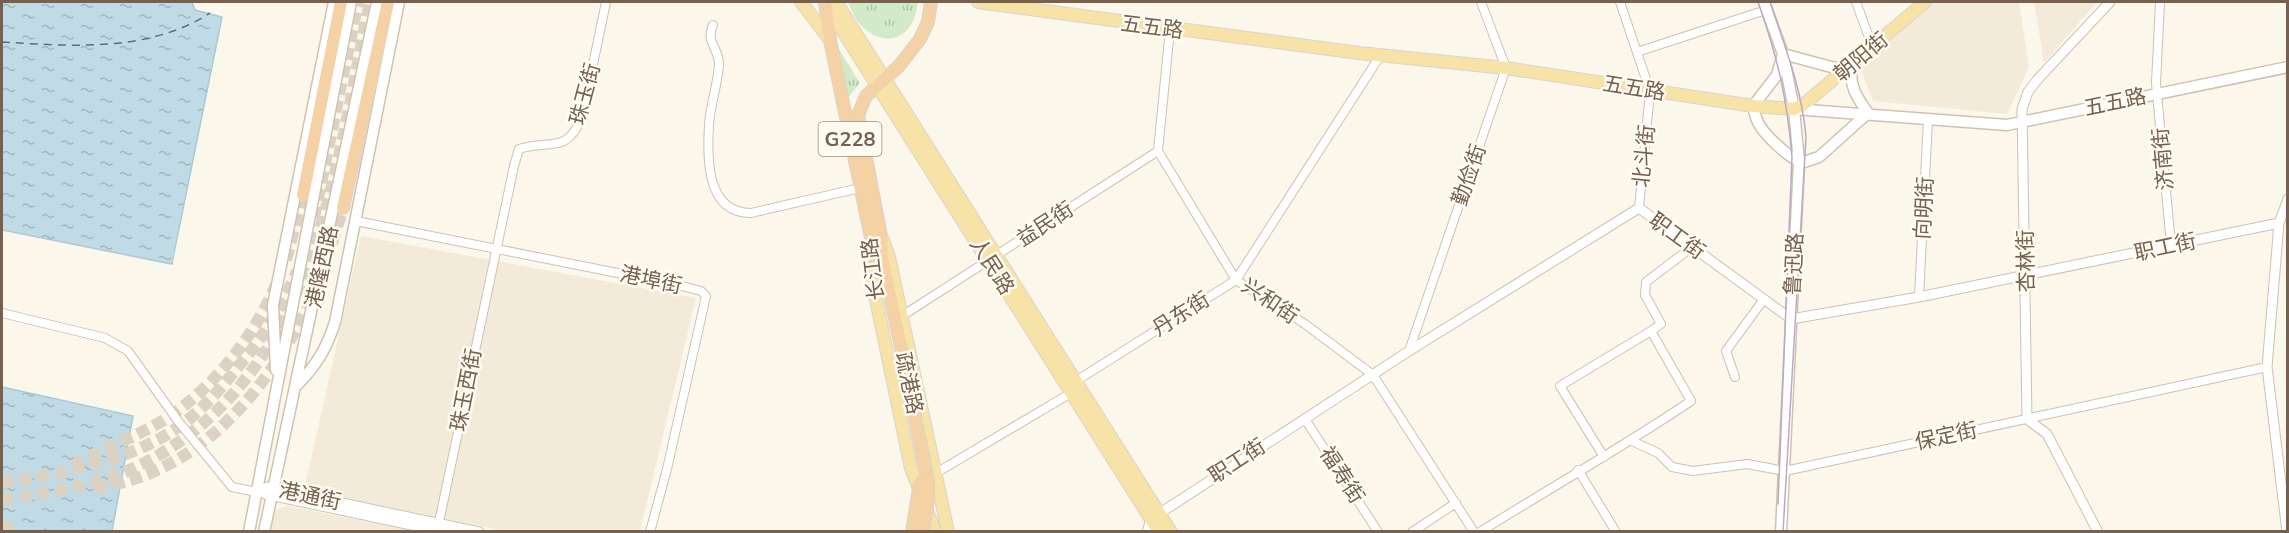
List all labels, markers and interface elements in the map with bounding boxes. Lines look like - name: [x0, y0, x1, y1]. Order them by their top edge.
- street label: 五五路: [1119, 9, 1185, 43]
- street label: 朝阳街: [1828, 26, 1893, 86]
- street label: 珠玉街: [563, 60, 605, 128]
- street label: 五五路: [1601, 69, 1667, 105]
- street label: 五五路: [2081, 82, 2148, 120]
- road number: G228: [818, 122, 882, 156]
- street label: 北斗街: [1627, 123, 1659, 189]
- street label: 济南街: [2146, 127, 2178, 192]
- street label: 勤俭街: [1446, 141, 1491, 209]
- street label: 向明街: [1908, 176, 1938, 240]
- street label: 益民街: [1011, 195, 1078, 251]
- street label: 职工街: [1644, 206, 1711, 264]
- street label: 港隆西路: [300, 223, 342, 311]
- street label: 职工街: [2131, 227, 2198, 265]
- street label: 杏林街: [2011, 229, 2039, 293]
- street label: 人民路: [965, 232, 1021, 299]
- street label: 鲁迅路: [1778, 232, 1808, 296]
- street label: 长江路: [855, 236, 889, 302]
- street label: 港埠街: [618, 260, 685, 298]
- street label: 兴和街: [1237, 272, 1304, 329]
- street label: 丹东街: [1147, 285, 1214, 341]
- street label: 珠玉西街: [444, 346, 486, 434]
- street label: 疏港路: [891, 349, 929, 416]
- street label: 保定街: [1912, 416, 1979, 454]
- street label: 职工街: [1203, 432, 1270, 488]
- street label: 福寿街: [1315, 441, 1371, 508]
- street label: 港通街: [277, 476, 344, 514]

